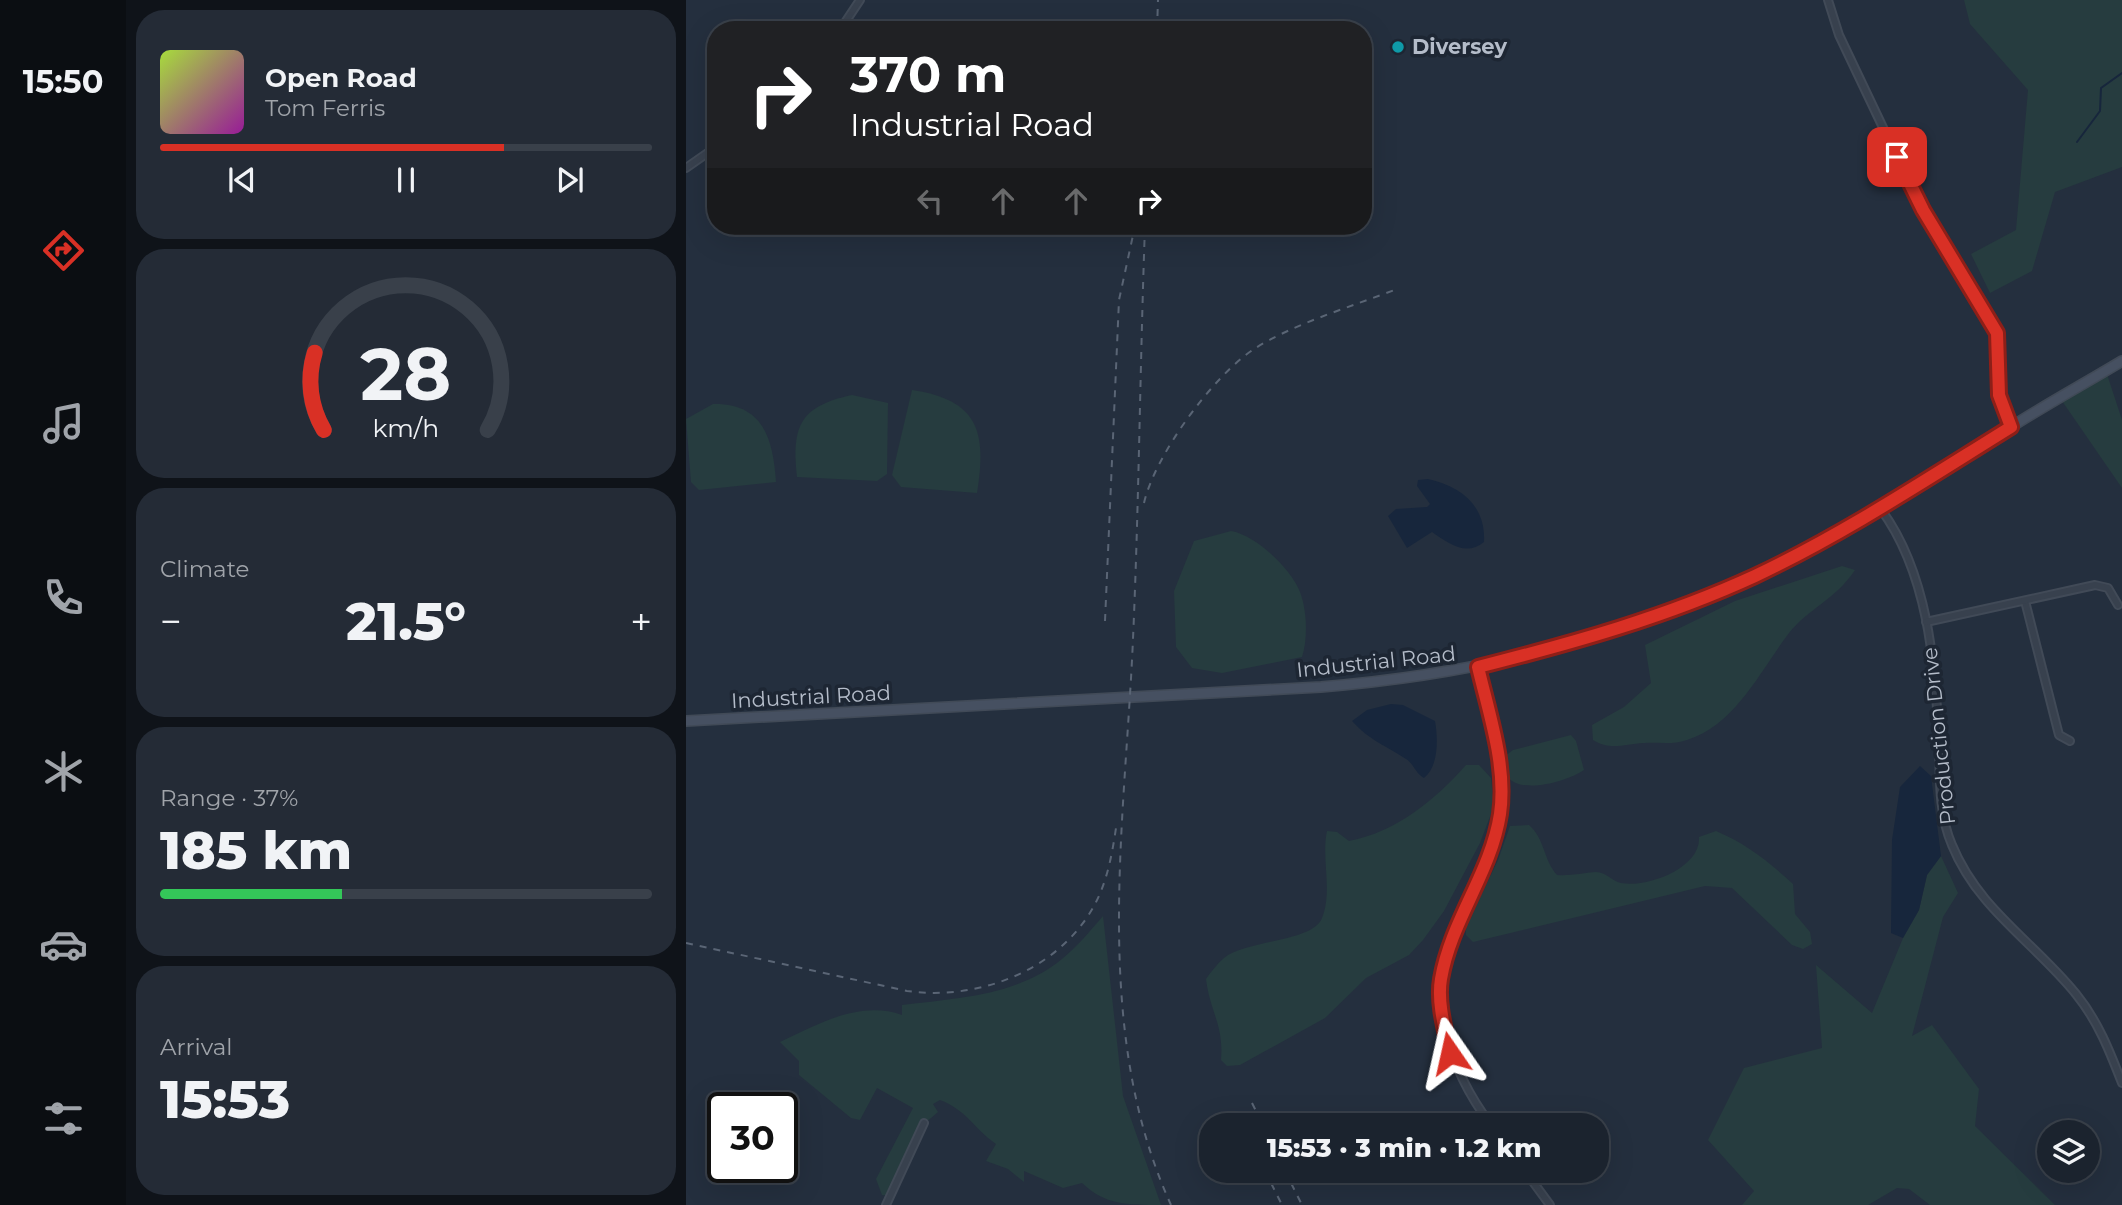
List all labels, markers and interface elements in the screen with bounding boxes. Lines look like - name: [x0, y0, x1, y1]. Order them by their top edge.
- place label: Diversey: [1412, 34, 1508, 59]
- marker: Diversey: [1390, 39, 1406, 55]
- text: 370 m: [850, 45, 1007, 104]
- icon: right: [735, 49, 826, 140]
- text: 15:50: [23, 62, 103, 101]
- text: Open Road: [265, 62, 417, 94]
- text: Tom Ferris: [265, 94, 385, 122]
- text: Industrial Road: [850, 105, 1094, 144]
- pin: [1867, 127, 1927, 187]
- icon: arrive: [1878, 138, 1916, 176]
- icon: previous: [223, 161, 261, 199]
- icon: pause: [387, 161, 425, 199]
- icon: next: [551, 161, 589, 199]
- icon: left: [911, 182, 949, 220]
- icon: ahead: [984, 182, 1022, 220]
- icon: ahead: [1057, 182, 1095, 220]
- icon: right: [1130, 182, 1168, 220]
- icon: directions: [39, 226, 88, 275]
- text: 28: [361, 330, 452, 418]
- icon: music: [39, 399, 88, 448]
- text: km/h: [373, 412, 439, 442]
- text: Climate: [160, 555, 249, 583]
- icon: phone: [39, 573, 88, 622]
- text: 21.5°: [346, 590, 466, 653]
- text: −: [160, 598, 182, 645]
- text: +: [630, 598, 652, 645]
- street label: Industrial Road: [1295, 641, 1457, 682]
- street label: Production Drive: [1917, 646, 1960, 826]
- street label: Industrial Road: [730, 680, 892, 713]
- icon: climate: [39, 747, 88, 796]
- text: Range · 37%: [160, 784, 298, 812]
- text: 185 km: [160, 819, 352, 882]
- icon: car: [39, 920, 88, 969]
- position arrow: [1413, 1016, 1487, 1090]
- text: Arrival: [160, 1033, 233, 1061]
- text: 15:53: [160, 1068, 290, 1131]
- speed limit sign: 30: [707, 1092, 798, 1183]
- icon: filters: [39, 1094, 88, 1143]
- map controls: [2037, 1120, 2100, 1183]
- button: layers: [2037, 1120, 2100, 1183]
- text: 15:53 · 3 min · 1.2 km: [1267, 1132, 1541, 1164]

